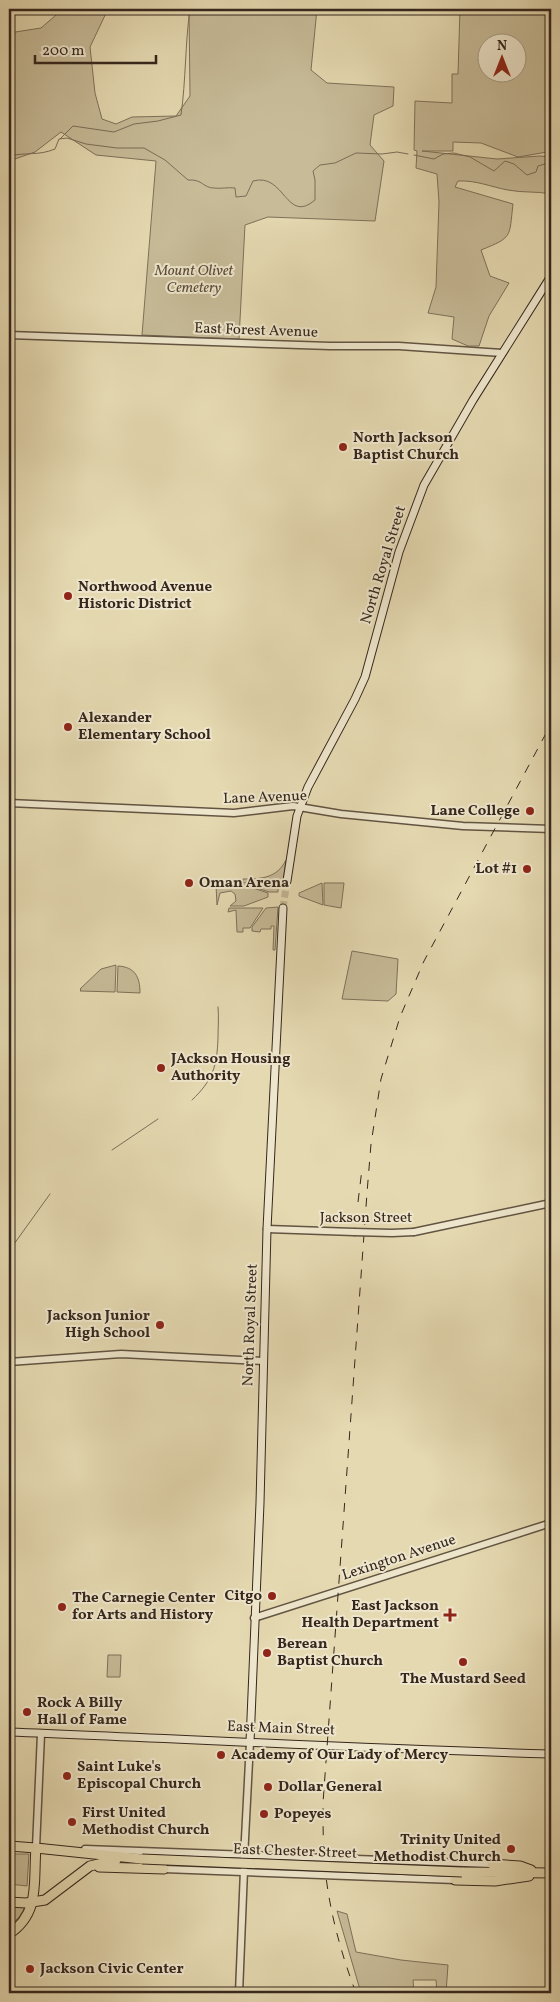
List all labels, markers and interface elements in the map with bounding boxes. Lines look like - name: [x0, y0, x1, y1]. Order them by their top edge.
- scale bar: [35, 32, 156, 64]
- north arrow: [478, 32, 528, 82]
- text: N: [497, 37, 507, 56]
- text: 200 m: [42, 41, 85, 62]
- park label: Mount Olivet Cemetery: [154, 261, 234, 299]
- street label: East Forest Avenue: [194, 318, 318, 344]
- place label: North Jackson Baptist Church: [353, 428, 459, 466]
- marker: North Jackson Baptist Church: [337, 441, 349, 453]
- street label: North Royal Street: [356, 503, 412, 627]
- place label: Northwood Avenue Historic District: [78, 577, 212, 615]
- marker: Northwood Avenue Historic District: [62, 590, 74, 602]
- place label: Alexander Elementary School: [78, 708, 211, 746]
- marker: Alexander Elementary School: [62, 721, 74, 733]
- street label: Lane Avenue: [223, 786, 307, 810]
- place label: Lane College: [431, 801, 520, 822]
- marker: Lane College: [524, 805, 536, 817]
- place label: Lot #1: [476, 859, 517, 880]
- marker: Lot #1: [521, 863, 533, 875]
- place label: Oman Arena: [199, 873, 289, 894]
- marker: Oman Arena: [183, 877, 195, 889]
- place label: JAckson Housing Authority: [170, 1049, 290, 1087]
- marker: JAckson Housing Authority: [155, 1062, 167, 1074]
- street label: Jackson Street: [320, 1208, 412, 1229]
- street label: North Royal Street: [238, 1263, 264, 1387]
- place label: Jackson Junior High School: [46, 1306, 150, 1344]
- marker: Jackson Junior High School: [154, 1319, 166, 1331]
- street label: Lexington Avenue: [339, 1530, 459, 1586]
- place label: Citgo: [225, 1586, 262, 1607]
- place label: The Carnegie Center for Arts and History: [72, 1588, 215, 1626]
- marker: Citgo: [266, 1590, 278, 1602]
- place label: East Jackson Health Department: [301, 1596, 439, 1634]
- marker: The Carnegie Center for Arts and History: [56, 1601, 68, 1613]
- marker: East Jackson Health Department: [443, 1608, 457, 1622]
- place label: Berean Baptist Church: [277, 1634, 383, 1672]
- marker: Berean Baptist Church: [261, 1647, 273, 1659]
- marker: The Mustard Seed: [457, 1656, 469, 1668]
- place label: The Mustard Seed: [400, 1669, 526, 1690]
- place label: Rock A Billy Hall of Fame: [37, 1693, 127, 1731]
- marker: Rock A Billy Hall of Fame: [21, 1706, 33, 1718]
- street label: East Main Street: [226, 1717, 336, 1741]
- place label: Academy of Our Lady of Mercy: [231, 1745, 449, 1766]
- marker: Academy of Our Lady of Mercy: [215, 1749, 227, 1761]
- place label: Saint Luke's Episcopal Church: [77, 1757, 201, 1795]
- marker: Saint Luke's Episcopal Church: [61, 1770, 73, 1782]
- place label: Dollar General: [278, 1777, 382, 1798]
- marker: Dollar General: [262, 1781, 274, 1793]
- place label: First United Methodist Church: [82, 1803, 210, 1841]
- place label: Popeyes: [274, 1804, 332, 1825]
- marker: Popeyes: [258, 1808, 270, 1820]
- marker: First United Methodist Church: [66, 1816, 78, 1828]
- place label: Trinity United Methodist Church: [373, 1830, 501, 1868]
- street label: East Chester Street: [233, 1839, 357, 1865]
- marker: Trinity United Methodist Church: [505, 1843, 517, 1855]
- place label: Jackson Civic Center: [39, 1959, 184, 1980]
- marker: Jackson Civic Center: [24, 1963, 36, 1975]

